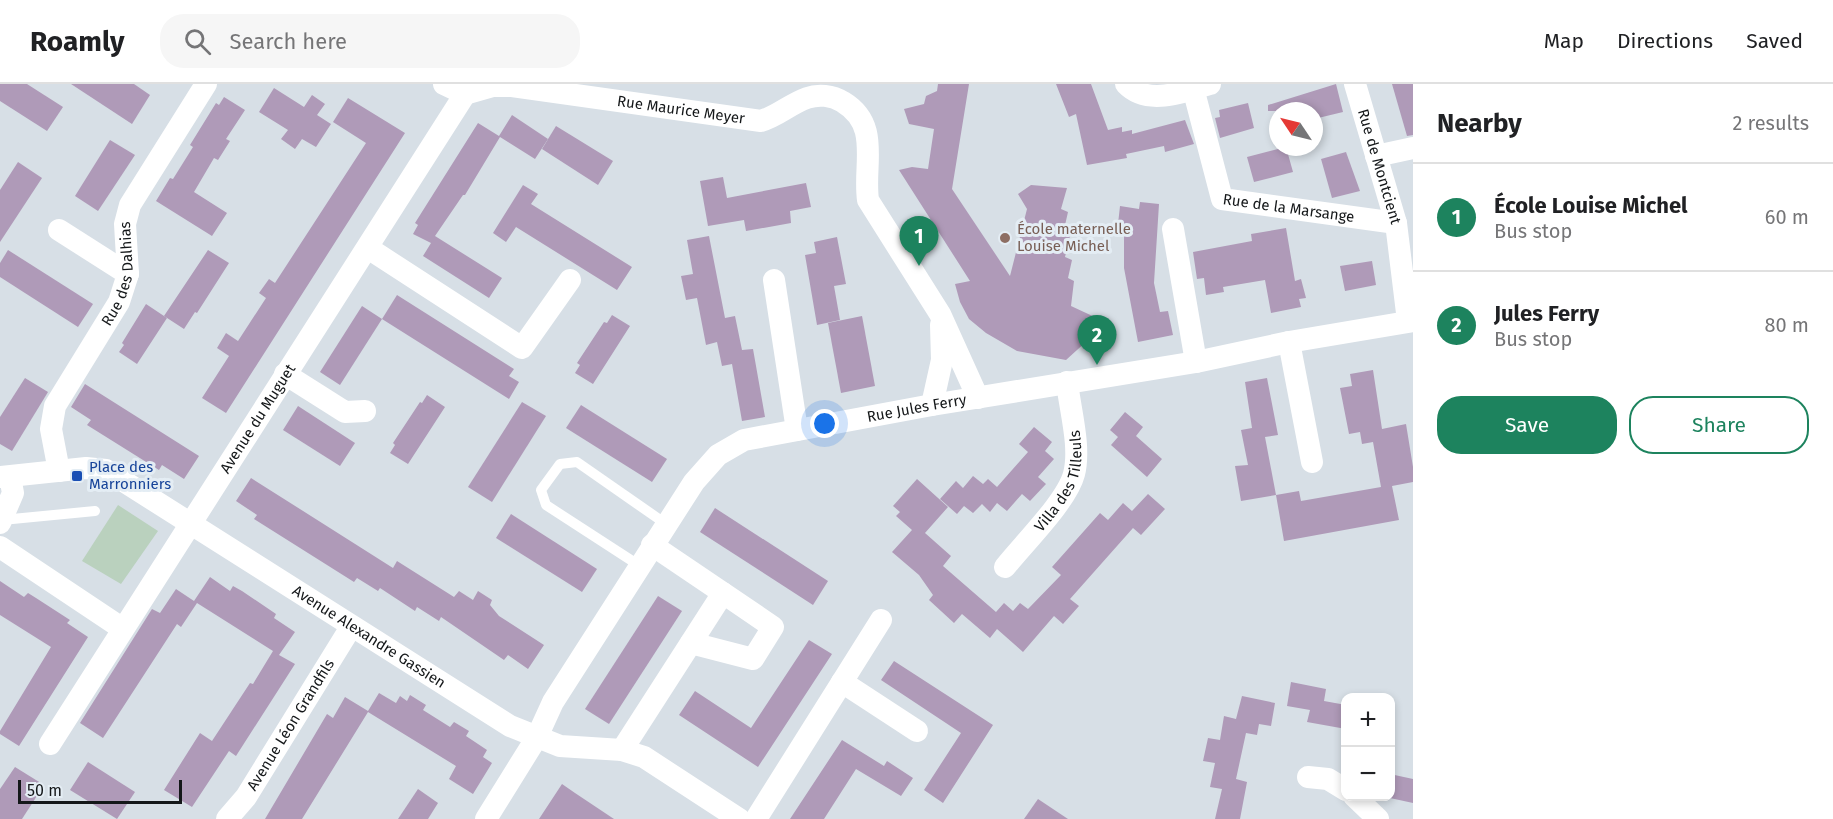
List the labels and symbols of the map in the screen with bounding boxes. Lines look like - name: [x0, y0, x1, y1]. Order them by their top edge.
- street label: Rue Maurice Meyer: [616, 92, 746, 128]
- north arrow: [1269, 102, 1323, 156]
- street label: Rue de Montcient: [1354, 107, 1405, 227]
- street label: Rue de la Marsange: [1222, 190, 1356, 226]
- pin: 1: [900, 216, 938, 266]
- place label: École maternelle Louise Michel: [1017, 220, 1131, 255]
- street label: Rue des Dalhias: [98, 221, 137, 329]
- marker: École maternelle Louise Michel: [998, 231, 1012, 245]
- pin: 2: [1078, 316, 1116, 365]
- street label: Avenue du Muguet: [216, 360, 300, 477]
- street label: Rue Jules Ferry: [865, 390, 968, 426]
- your location: [810, 409, 839, 438]
- street label: Villa des Tilleuls: [1031, 429, 1085, 535]
- place label: Place des Marronniers: [89, 458, 171, 493]
- marker: Place des Marronniers: [70, 469, 84, 483]
- street label: Avenue Alexandre Gassien: [289, 581, 449, 692]
- street label: Avenue Léon Grandfils: [243, 656, 338, 794]
- scale bar: [18, 777, 182, 804]

